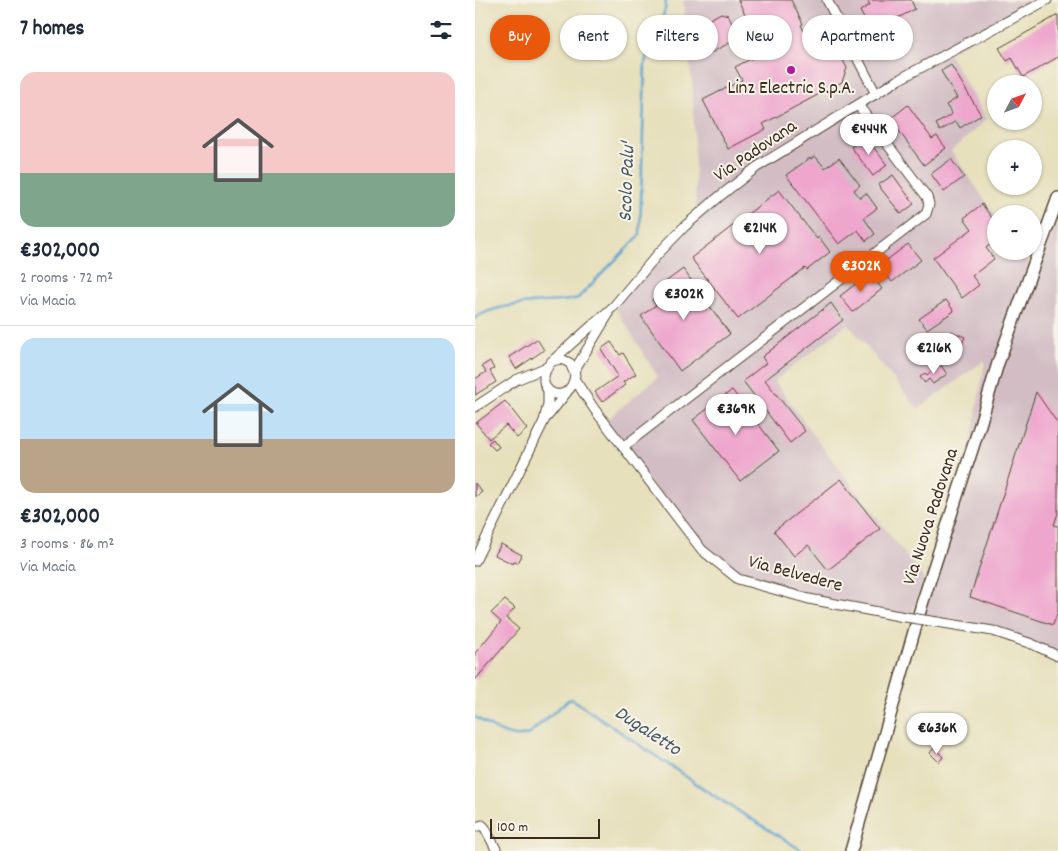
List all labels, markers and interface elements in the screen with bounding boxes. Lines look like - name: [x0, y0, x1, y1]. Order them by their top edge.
- text: 7 homes: [20, 15, 84, 45]
- chip: Buy: [490, 15, 550, 60]
- chip: Rent: [560, 15, 627, 60]
- chip: Filters: [637, 15, 718, 60]
- chip: New: [728, 15, 792, 60]
- chip: Apartment: [802, 15, 913, 60]
- icon: filters: [427, 16, 455, 44]
- marker: Linz Electric S.p.A.: [785, 64, 797, 76]
- north arrow: [987, 75, 1043, 130]
- map controls: [987, 75, 1042, 260]
- place label: Linz Electric S.p.A.: [727, 76, 855, 103]
- icon: home: [193, 105, 283, 195]
- street label: Via Padovana: [709, 114, 804, 190]
- pin: €444K: [834, 114, 904, 156]
- text: €444K: [851, 118, 887, 141]
- water label: Scolo Palu': [613, 140, 643, 222]
- button: +: [987, 140, 1042, 195]
- button: −: [987, 205, 1042, 260]
- pin: €214K: [725, 212, 795, 255]
- text: €214K: [743, 217, 777, 240]
- text: €302,000: [20, 237, 100, 267]
- pin: €302K: [826, 250, 896, 293]
- text: €302K: [841, 255, 881, 278]
- text: 2 rooms · 72 m²: [20, 267, 113, 290]
- pin: €302K: [649, 278, 719, 321]
- text: €302K: [664, 283, 704, 306]
- text: Via Macia: [20, 290, 76, 313]
- pin: €216K: [899, 332, 969, 375]
- text: €216K: [917, 337, 951, 360]
- icon: home: [193, 370, 283, 460]
- pin: €369K: [701, 394, 771, 436]
- text: €369K: [717, 398, 755, 421]
- street label: Via Nuova Padovana: [897, 444, 967, 589]
- text: €302,000: [20, 503, 100, 533]
- text: 3 rooms · 86 m²: [20, 533, 114, 556]
- street label: Via Belvedere: [745, 549, 845, 601]
- text: Via Macia: [20, 556, 76, 579]
- water label: Dugaletto: [608, 700, 687, 765]
- pin: €636K: [902, 712, 972, 755]
- text: €636K: [917, 717, 957, 740]
- scale bar: [490, 816, 600, 839]
- text: 100 m: [497, 818, 528, 838]

